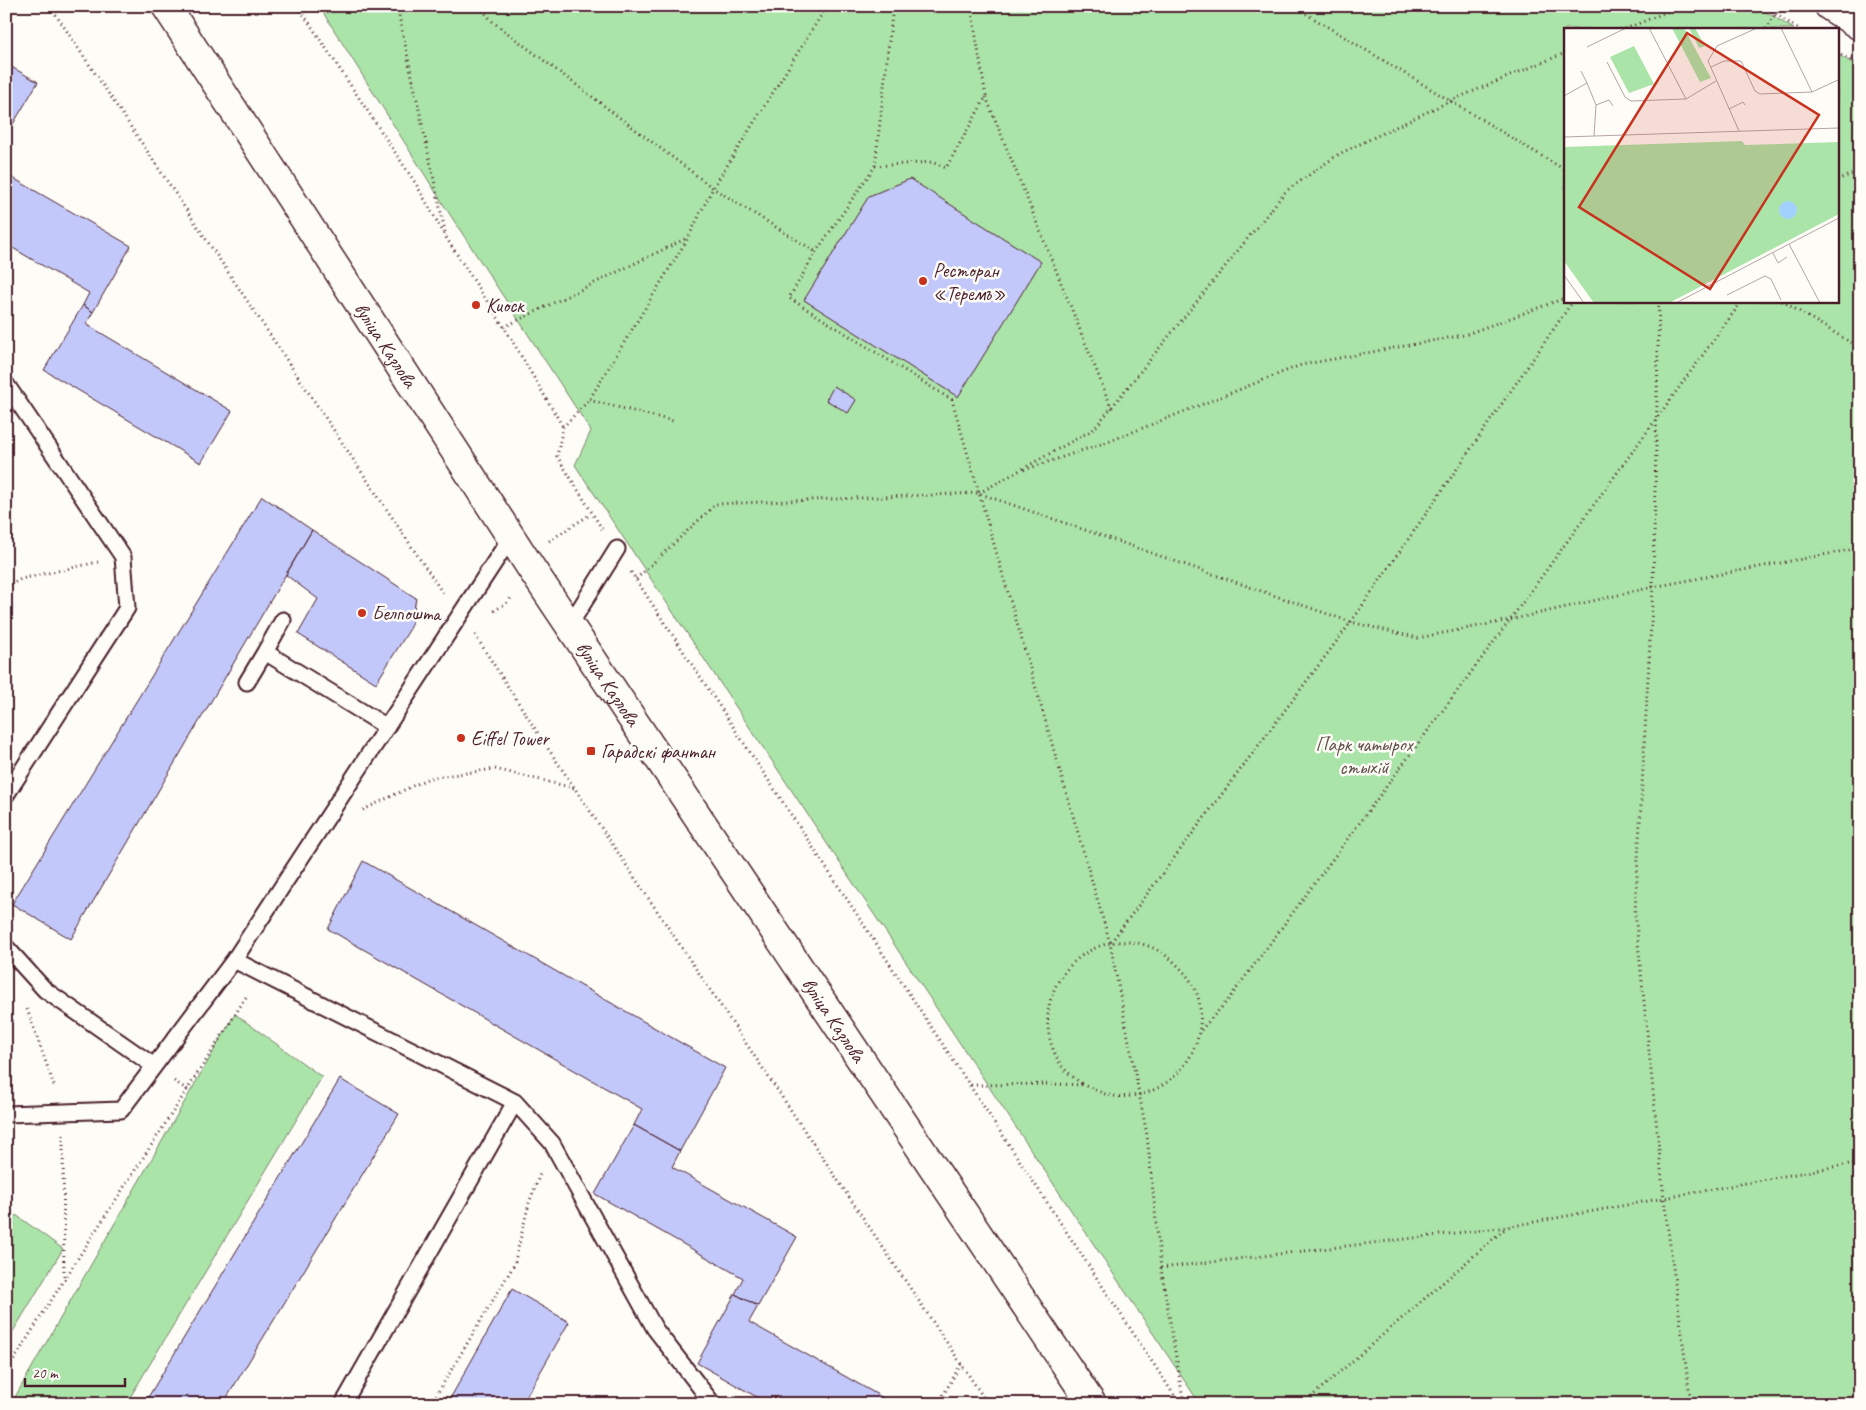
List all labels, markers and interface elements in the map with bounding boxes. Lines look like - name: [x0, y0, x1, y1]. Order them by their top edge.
- inset map: [1564, 28, 1838, 302]
- place label: Ресторан «Теремъ»: [933, 258, 1006, 306]
- marker: Ресторан «Теремъ»: [917, 275, 929, 287]
- place label: Киоск: [486, 293, 525, 318]
- street label: вуліца Казлова: [349, 297, 424, 393]
- marker: Киоск: [470, 299, 482, 311]
- place label: Белпошта: [372, 601, 442, 626]
- marker: Белпошта: [356, 607, 368, 619]
- street label: вуліца Казлова: [571, 636, 646, 732]
- place label: Eiffel Tower: [471, 726, 550, 751]
- marker: Eiffel Tower: [455, 732, 467, 744]
- park label: Парк чатырох стыхій: [1315, 732, 1415, 780]
- place label: Гарадскі фантан: [601, 739, 717, 764]
- marker: Гарадскі фантан: [585, 745, 597, 757]
- street label: вуліца Казлова: [797, 972, 872, 1068]
- scale bar: [25, 1355, 125, 1387]
- text: 20 m: [32, 1364, 59, 1383]

